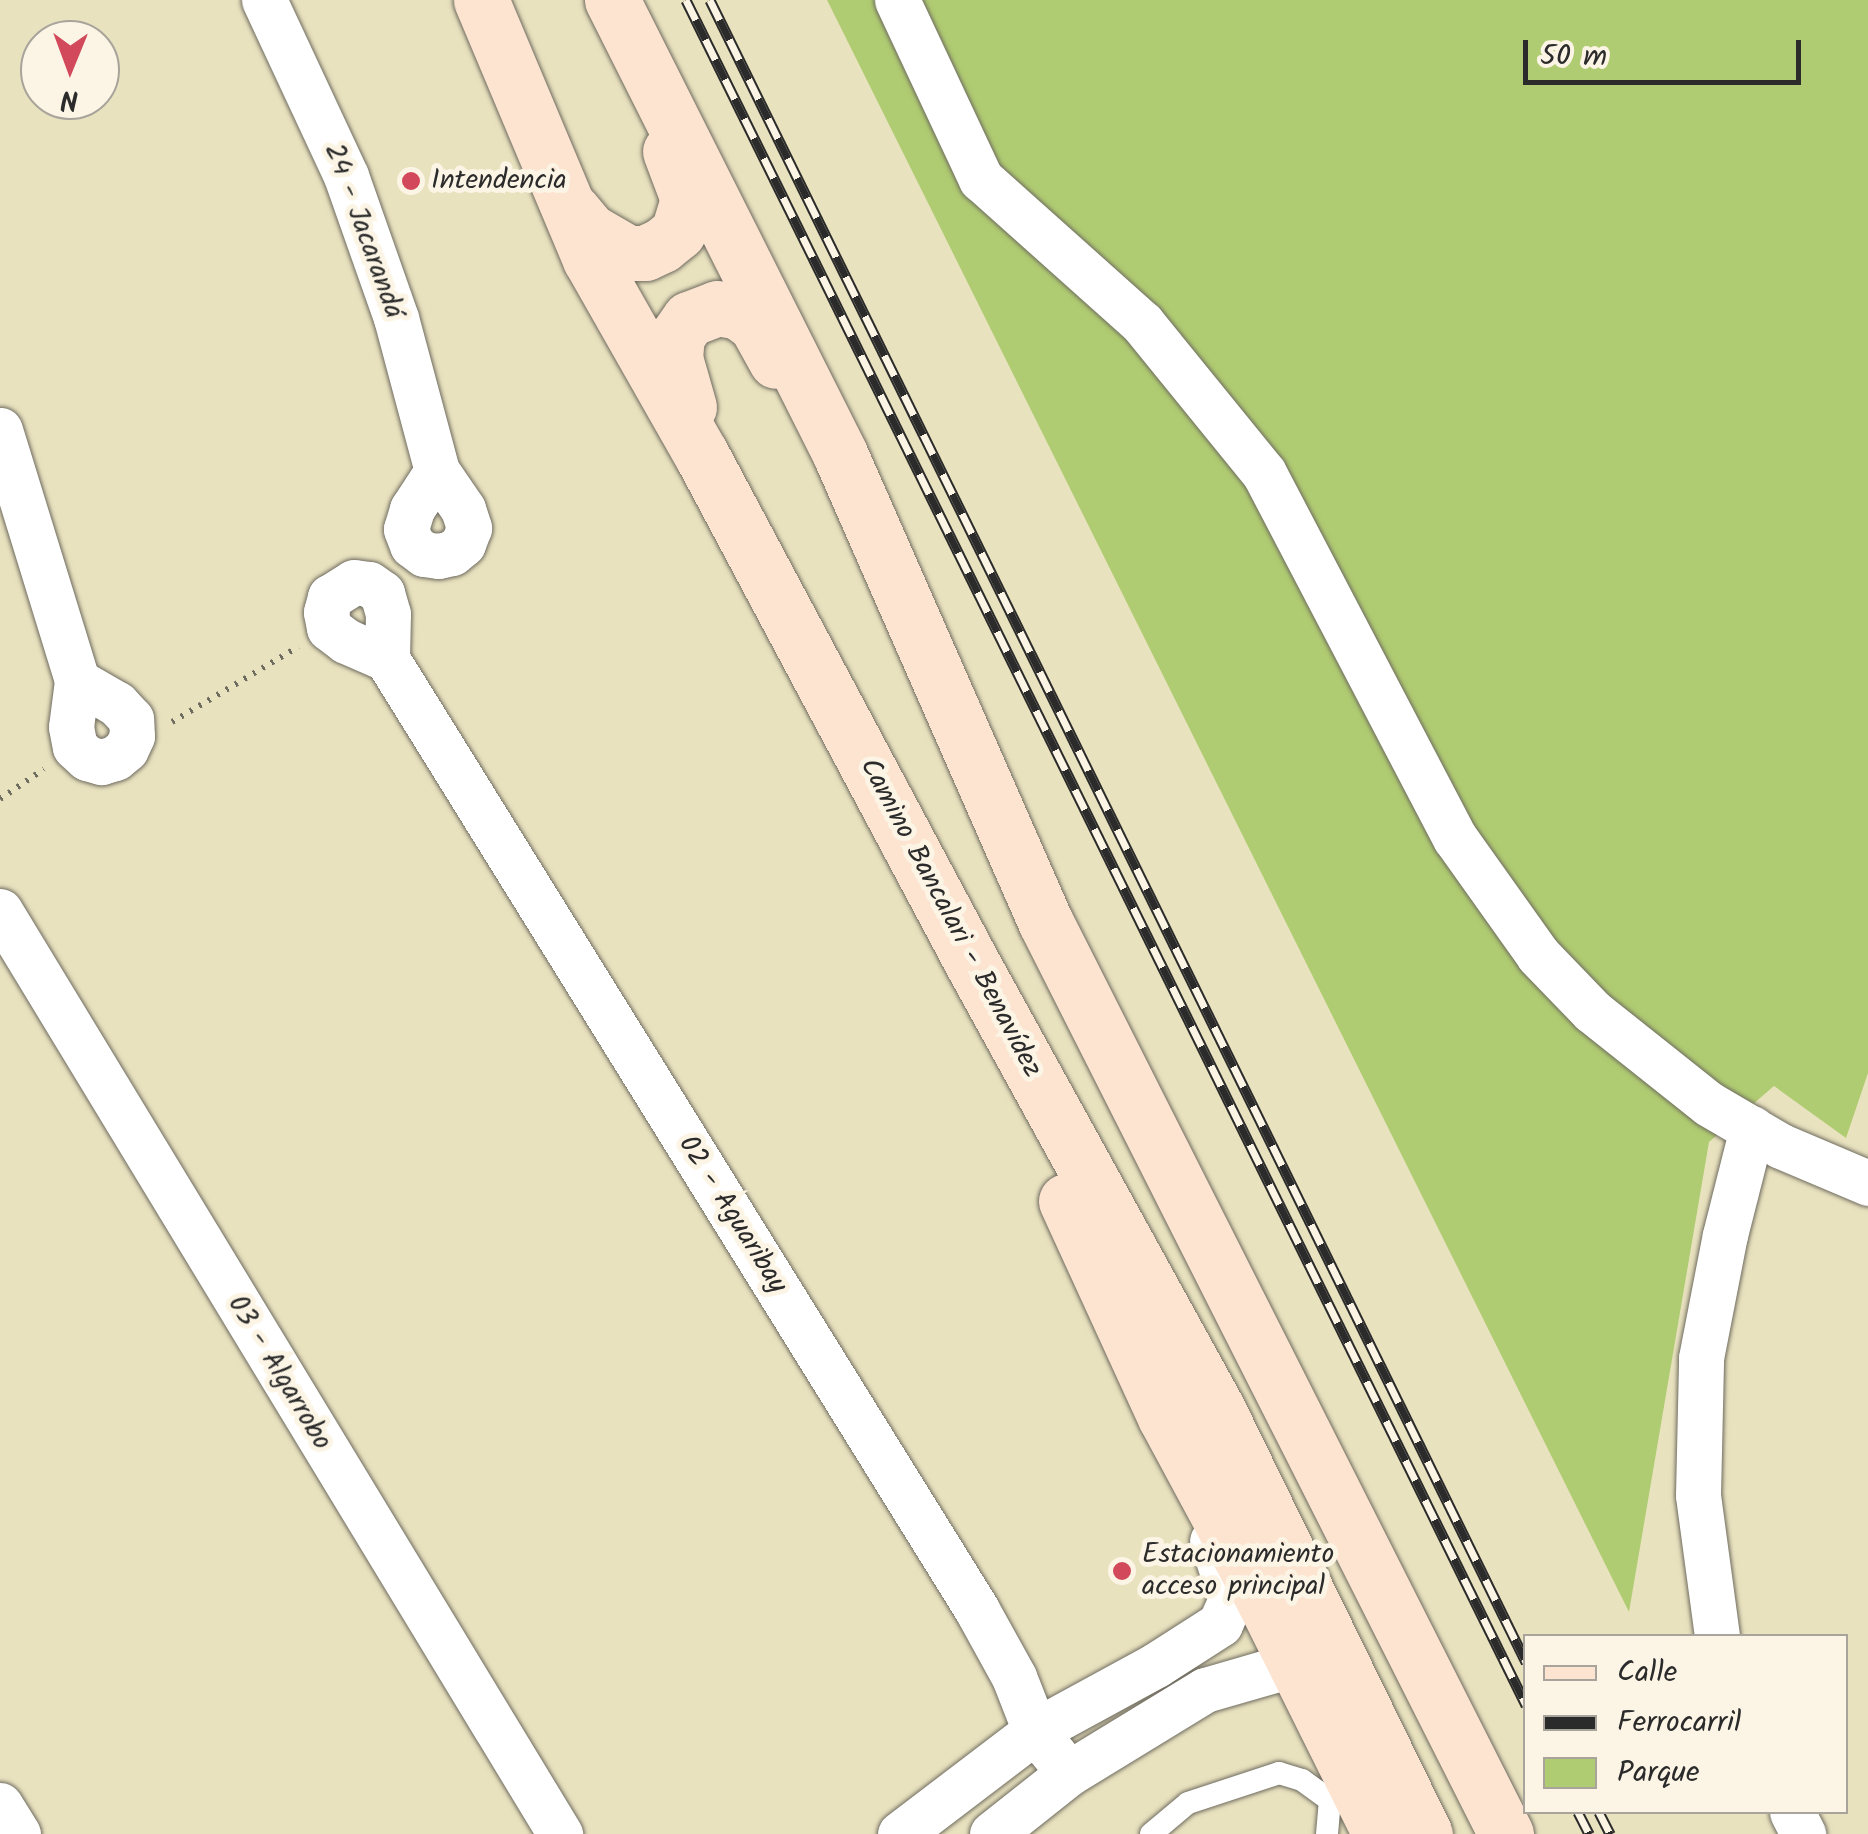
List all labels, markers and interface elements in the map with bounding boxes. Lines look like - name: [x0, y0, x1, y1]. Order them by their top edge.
- north arrow: [20, 20, 120, 120]
- scale bar: [1528, 20, 1806, 82]
- text: 50 m: [1540, 33, 1607, 81]
- text: N: [60, 76, 79, 121]
- street label: 24 - Jacarandá: [316, 139, 410, 323]
- place label: Intendencia: [431, 164, 567, 198]
- marker: Intendencia: [400, 170, 422, 192]
- street label: Camino Bancalari - Benavídez: [852, 753, 1048, 1083]
- street label: 02 - Aguaribay: [670, 1130, 794, 1300]
- street label: 03 - Algarrobo: [220, 1290, 338, 1456]
- place label: Estacionamiento acceso principal: [1142, 1538, 1334, 1604]
- marker: Estacionamiento acceso principal: [1111, 1560, 1133, 1582]
- legend: [1523, 1634, 1848, 1814]
- text: Calle: [1617, 1649, 1677, 1697]
- text: Ferrocarril: [1617, 1699, 1741, 1747]
- text: Parque: [1617, 1749, 1699, 1797]

